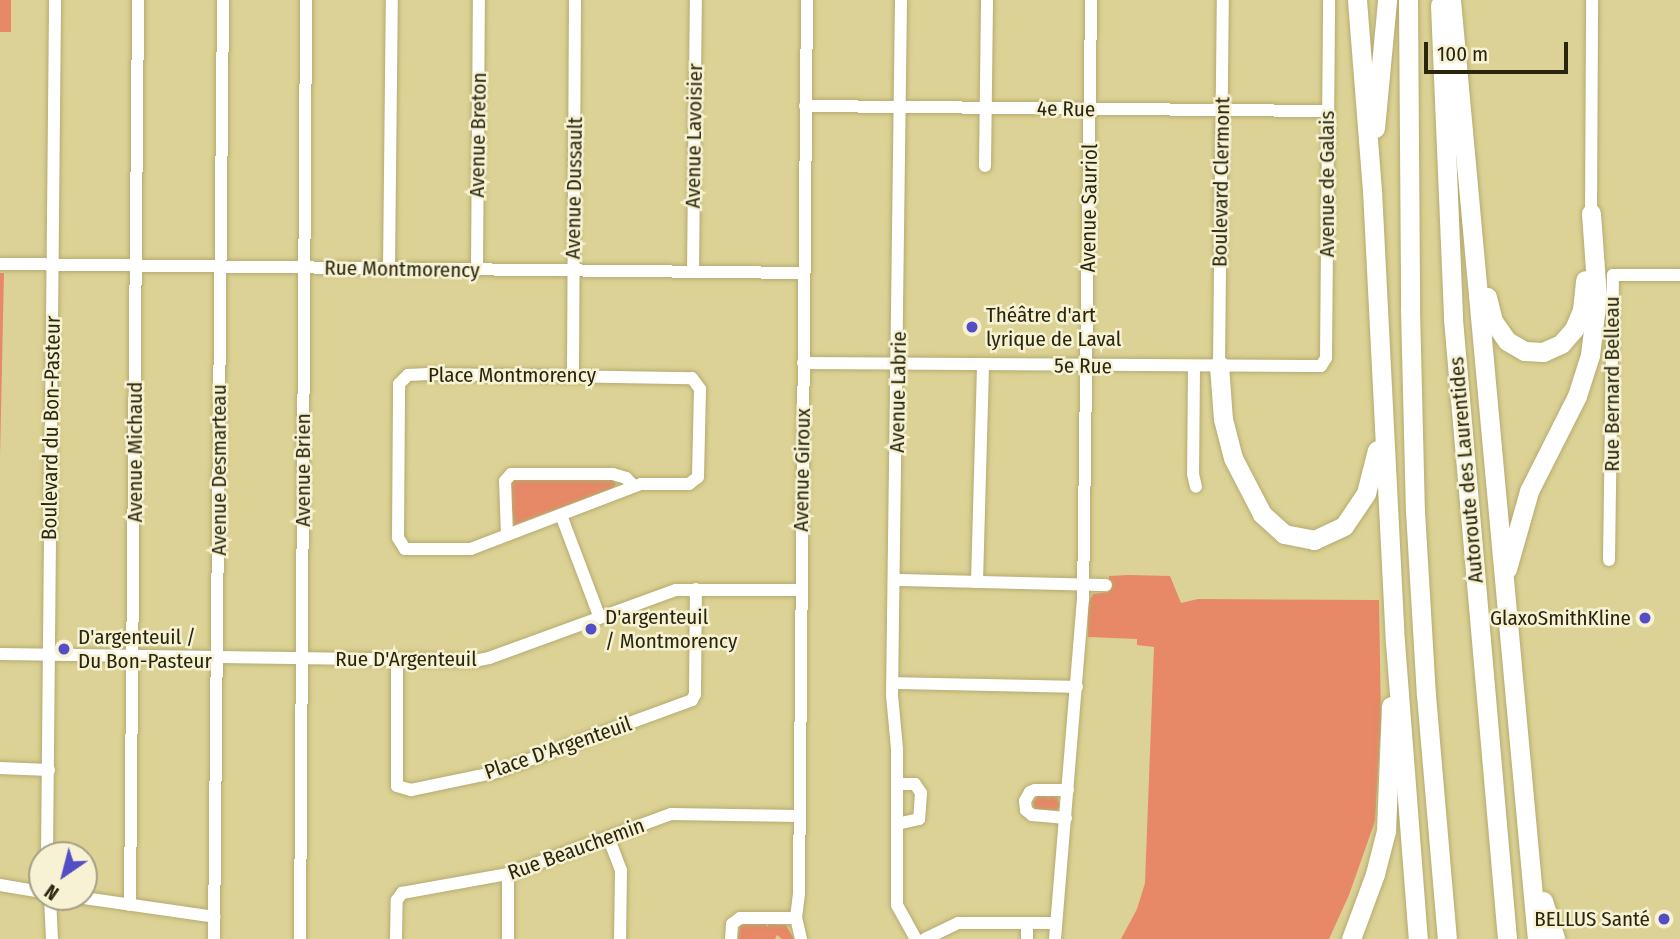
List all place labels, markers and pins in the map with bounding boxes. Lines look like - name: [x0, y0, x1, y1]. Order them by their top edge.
- place label: Théâtre d'art lyrique de Laval: [986, 302, 1121, 352]
- marker: Théâtre d'art lyrique de Laval: [964, 319, 980, 335]
- place label: D'argenteuil / Montmorency: [605, 604, 737, 654]
- place label: GlaxoSmithKline: [1490, 605, 1631, 631]
- marker: GlaxoSmithKline: [1637, 610, 1653, 626]
- marker: D'argenteuil / Montmorency: [583, 621, 599, 637]
- place label: D'argenteuil / Du Bon-Pasteur: [78, 624, 212, 674]
- marker: D'argenteuil / Du Bon-Pasteur: [56, 641, 72, 657]
- place label: BELLUS Santé: [1534, 906, 1650, 932]
- marker: BELLUS Santé: [1656, 911, 1672, 927]

